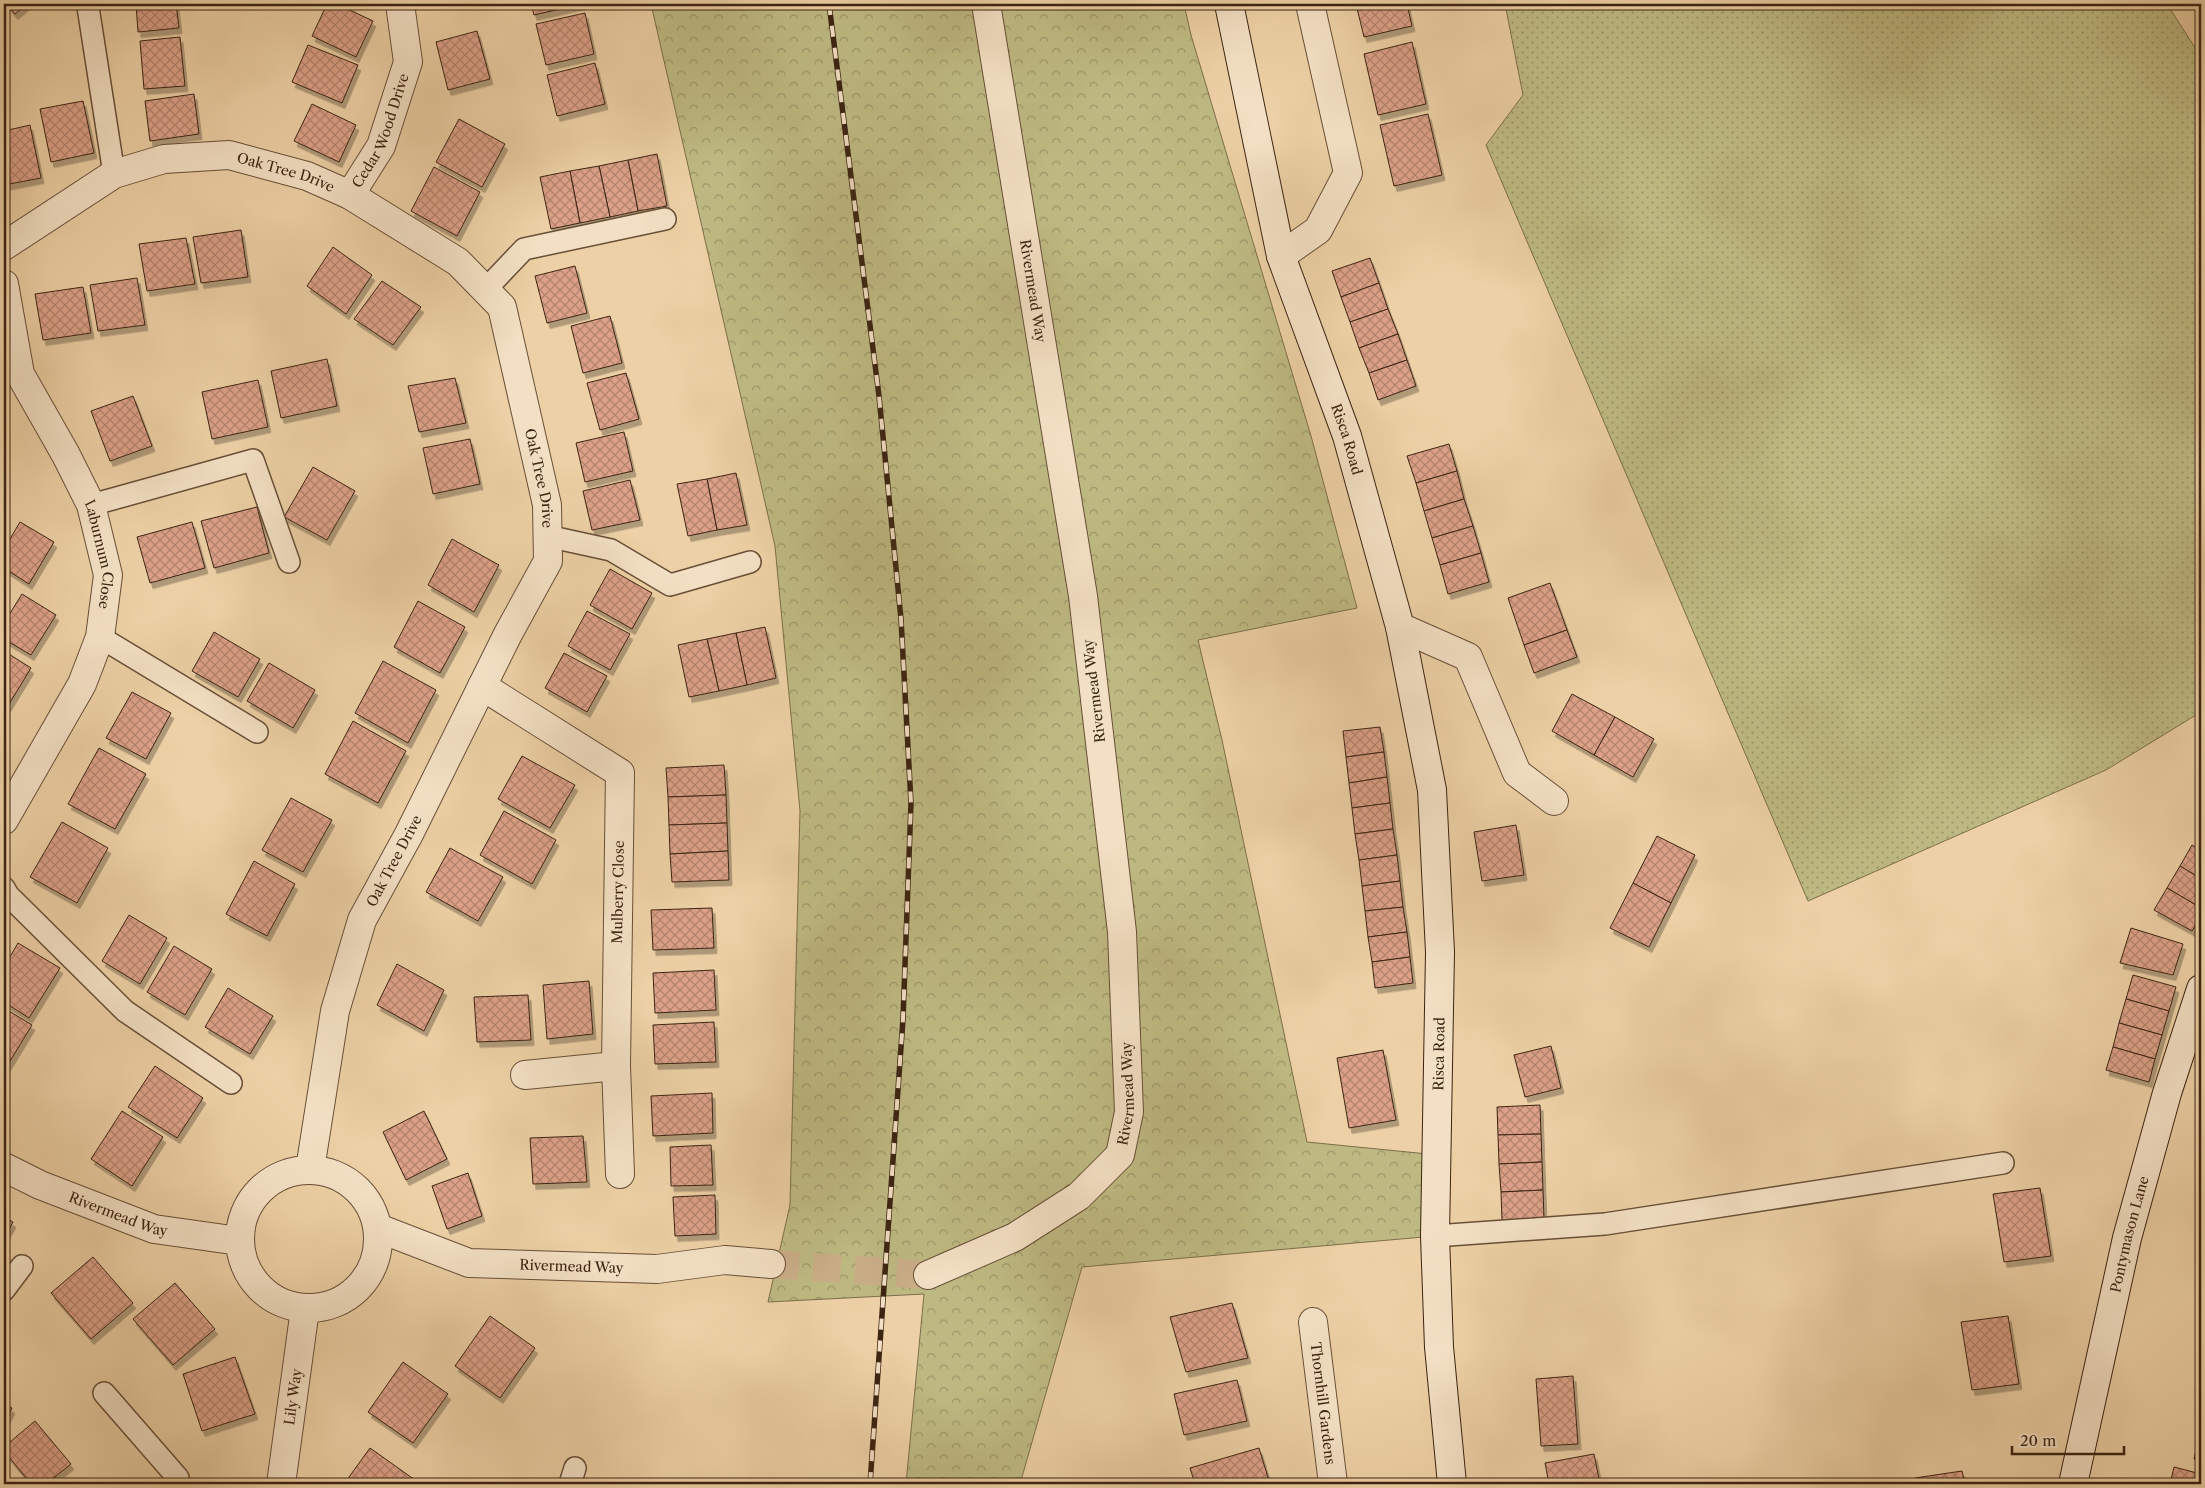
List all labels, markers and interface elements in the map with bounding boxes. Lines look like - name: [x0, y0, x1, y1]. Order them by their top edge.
- street label: Cedar Wood Drive: [348, 71, 413, 191]
- street label: Oak Tree Drive: [235, 149, 337, 196]
- street label: Rivermead Way: [1016, 238, 1050, 344]
- street label: Risca Road: [1327, 401, 1366, 477]
- street label: Oak Tree Drive: [521, 427, 556, 528]
- street label: Laburnum Close: [81, 496, 117, 610]
- street label: Rivermead Way: [1079, 638, 1109, 744]
- street label: Oak Tree Drive: [362, 812, 426, 910]
- street label: Mulberry Close: [608, 840, 628, 944]
- street label: Risca Road: [1429, 1017, 1449, 1091]
- street label: Rivermead Way: [1113, 1041, 1138, 1147]
- street label: Pontymason Lane: [2106, 1174, 2153, 1294]
- street label: Rivermead Way: [66, 1188, 169, 1240]
- street label: Rivermead Way: [519, 1256, 624, 1277]
- street label: Thornhill Gardens: [1307, 1341, 1340, 1466]
- street label: Lily Way: [280, 1367, 306, 1426]
- scale bar: [2012, 1423, 2125, 1455]
- text: 20 m: [2020, 1431, 2056, 1450]

